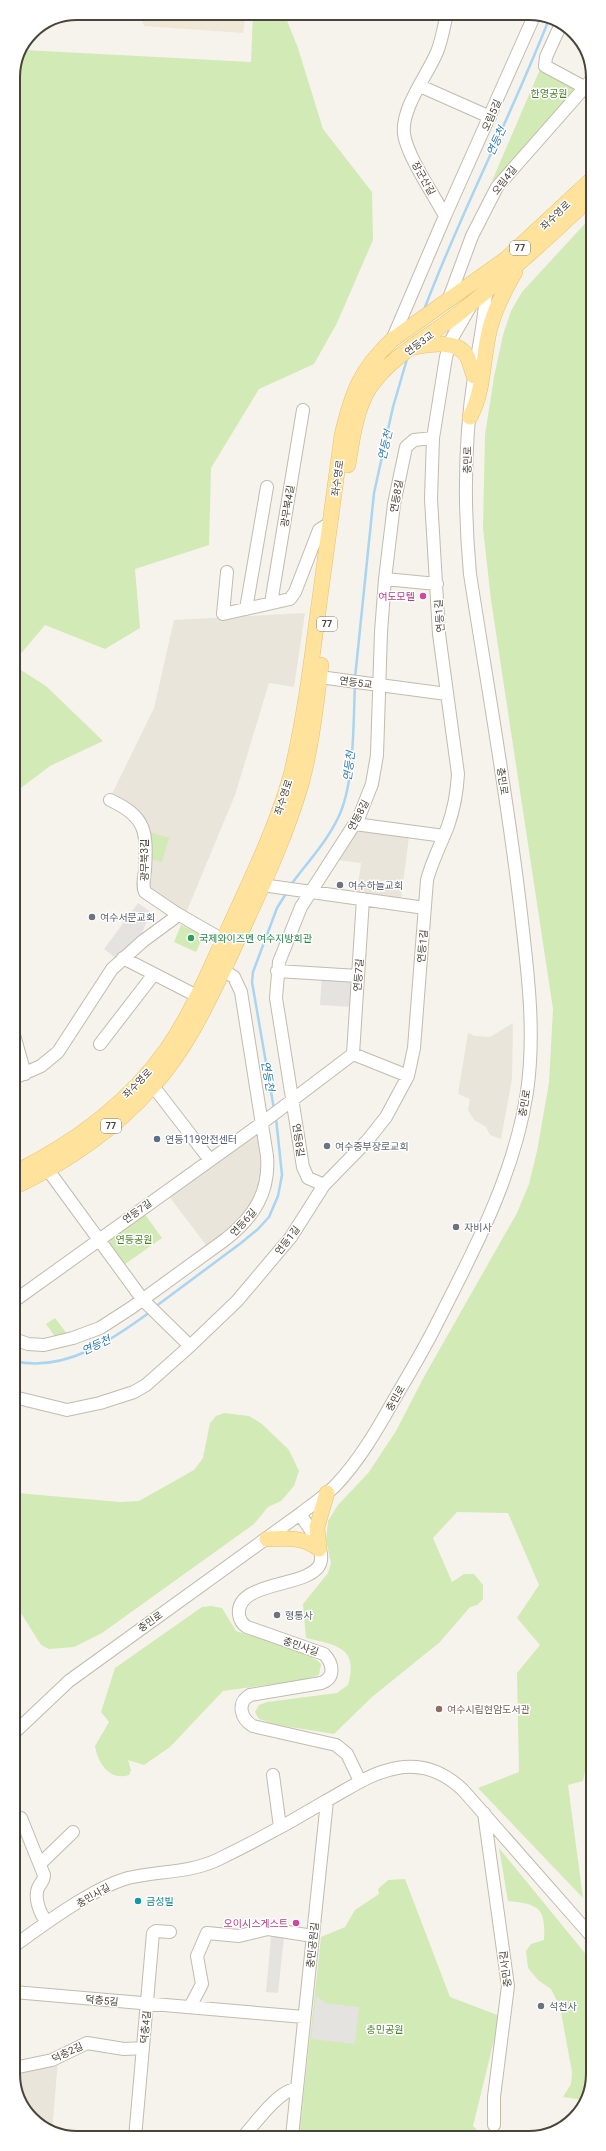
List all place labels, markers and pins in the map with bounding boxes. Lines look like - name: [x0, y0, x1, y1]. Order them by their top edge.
- place label: 여도모텔: [378, 591, 415, 602]
- marker: 여도모텔: [418, 591, 428, 601]
- marker: 여수하늘교회: [335, 880, 345, 890]
- place label: 여수하늘교회: [348, 880, 403, 891]
- marker: 여수서문교회: [87, 912, 97, 922]
- place label: 여수서문교회: [100, 912, 155, 923]
- marker: 국제와이즈멘 여수지방회관: [186, 933, 196, 943]
- place label: 국제와이즈멘 여수지방회관: [199, 933, 313, 944]
- marker: 연등119안전센터: [152, 1134, 162, 1144]
- place label: 연등119안전센터: [165, 1134, 237, 1145]
- marker: 여수중부장로교회: [322, 1141, 332, 1151]
- place label: 여수중부장로교회: [335, 1141, 409, 1152]
- marker: 자비사: [451, 1222, 461, 1232]
- place label: 자비사: [464, 1222, 492, 1233]
- marker: 형통사: [272, 1610, 282, 1620]
- place label: 형통사: [285, 1610, 313, 1621]
- marker: 여수시립현암도서관: [434, 1704, 444, 1714]
- place label: 여수시립현암도서관: [447, 1704, 531, 1715]
- marker: 금성빌: [133, 1896, 143, 1906]
- place label: 금성빌: [146, 1896, 174, 1907]
- place label: 오이시스게스트: [224, 1918, 288, 1929]
- marker: 오이시스게스트: [291, 1918, 301, 1928]
- marker: 석천사: [536, 2001, 546, 2011]
- place label: 석천사: [549, 2001, 577, 2012]

